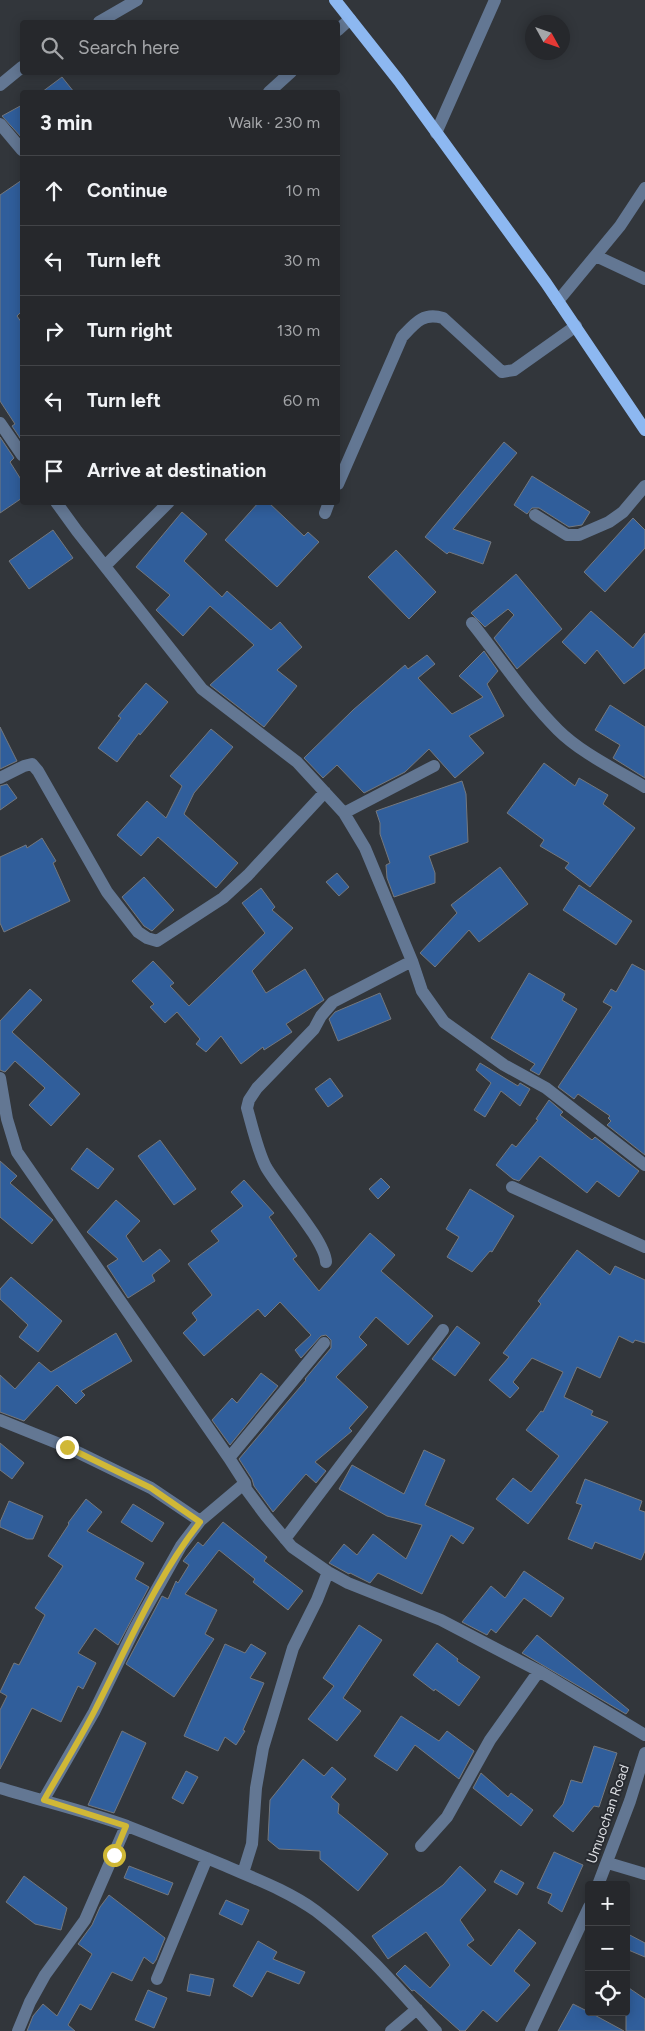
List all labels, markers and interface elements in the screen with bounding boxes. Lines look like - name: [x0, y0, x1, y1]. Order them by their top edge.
- north arrow: [525, 15, 570, 60]
- search box: [20, 20, 340, 75]
- icon: search: [38, 34, 66, 62]
- text: Search here: [78, 36, 180, 59]
- text: 3 min: [40, 110, 92, 135]
- text: Walk · 230 m: [228, 113, 320, 132]
- icon: ahead: [40, 177, 68, 205]
- text: Continue: [87, 179, 167, 202]
- text: 10 m: [286, 181, 320, 200]
- icon: left: [40, 247, 68, 275]
- text: Turn left: [87, 249, 161, 272]
- text: 30 m: [283, 251, 320, 270]
- icon: right: [40, 317, 68, 345]
- text: Turn right: [87, 319, 173, 342]
- text: 130 m: [277, 321, 320, 340]
- icon: left: [40, 387, 68, 415]
- text: Turn left: [87, 389, 161, 412]
- text: 60 m: [283, 391, 320, 410]
- icon: arrive: [40, 457, 68, 485]
- text: Arrive at destination: [87, 459, 266, 482]
- route end: [56, 1436, 79, 1459]
- street label: Umuochan Road: [583, 1762, 633, 1866]
- route start: [103, 1844, 126, 1867]
- map controls: [585, 1881, 630, 2016]
- button: +: [585, 1881, 630, 1926]
- button: −: [585, 1926, 630, 1971]
- button: locate: [585, 1971, 630, 2016]

